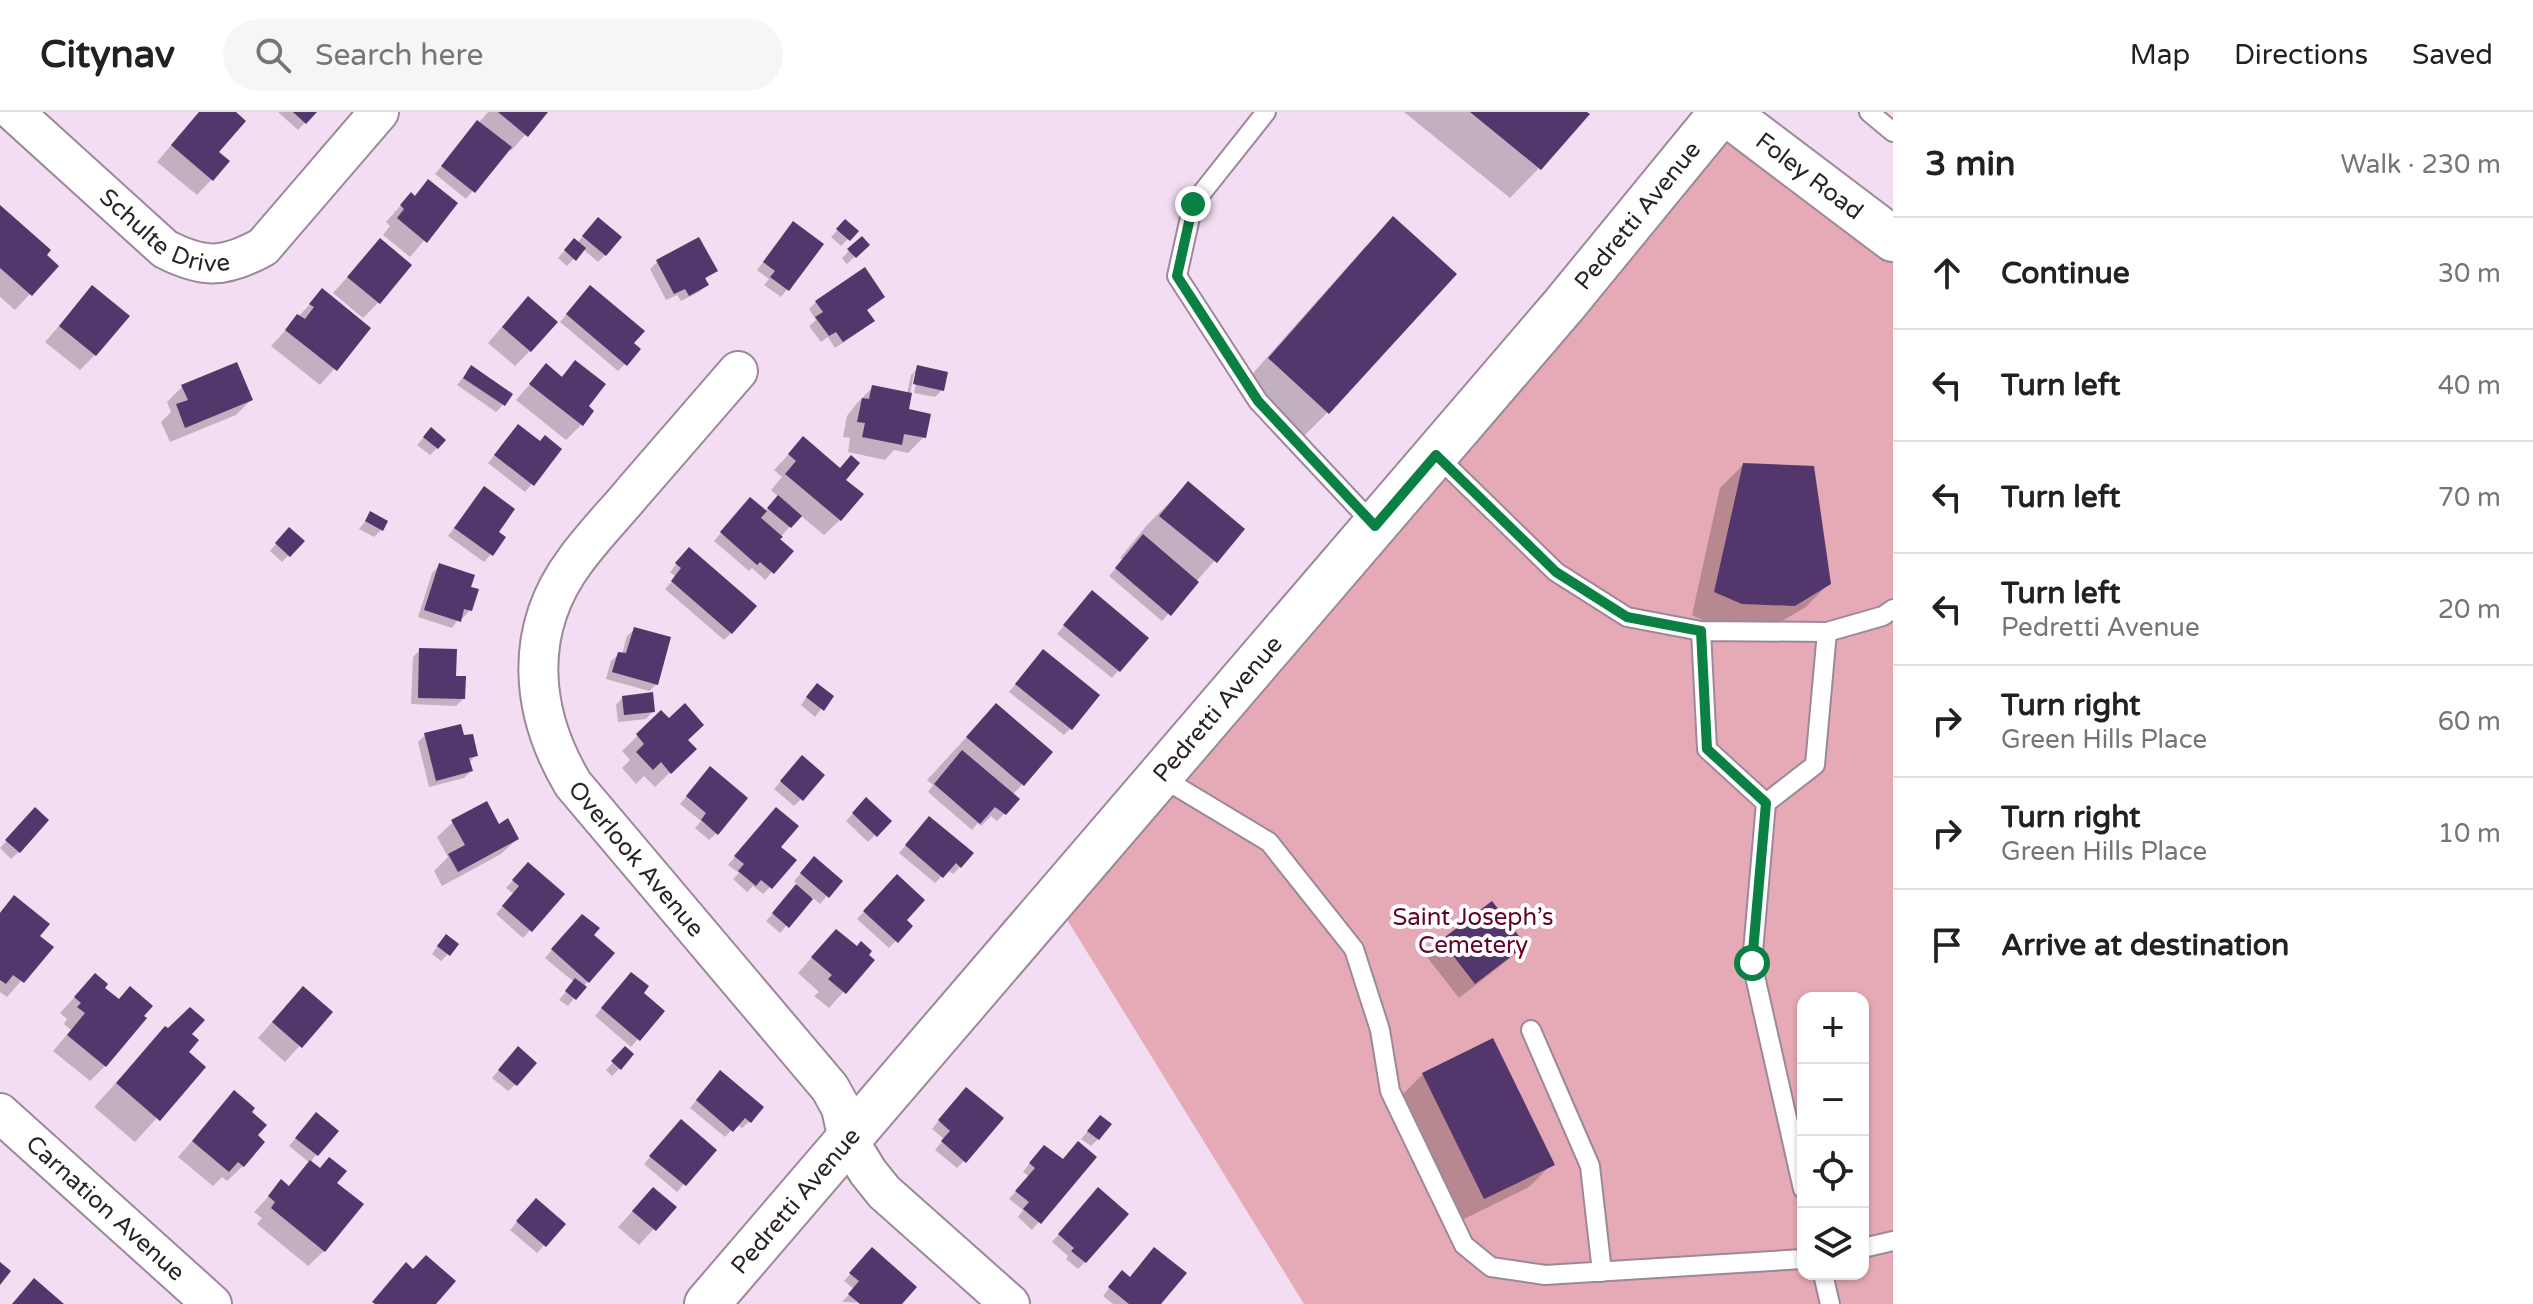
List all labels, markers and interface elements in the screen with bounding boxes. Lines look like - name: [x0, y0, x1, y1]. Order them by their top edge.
- search box: [223, 19, 783, 91]
- text: Citynav: [40, 32, 175, 78]
- icon: search: [251, 33, 295, 77]
- text: Search here: [315, 37, 484, 74]
- text: Map: [2130, 38, 2190, 72]
- text: Directions: [2234, 38, 2368, 72]
- text: Saved: [2412, 38, 2493, 72]
- street label: Foley Road: [1750, 126, 1869, 226]
- street label: Pedretti Avenue: [1568, 135, 1707, 296]
- text: 3 min: [1925, 144, 2016, 185]
- text: Walk · 230 m: [2341, 149, 2501, 180]
- street label: Schulte Drive: [94, 182, 232, 278]
- route end: [1175, 186, 1211, 222]
- icon: ahead: [1925, 251, 1969, 295]
- text: Continue: [2001, 255, 2130, 292]
- text: 30 m: [2438, 258, 2501, 289]
- icon: left: [1925, 363, 1969, 407]
- text: Turn left: [2001, 367, 2120, 404]
- text: 40 m: [2438, 370, 2501, 401]
- icon: left: [1925, 475, 1969, 519]
- text: Turn left: [2001, 479, 2120, 516]
- text: 70 m: [2438, 482, 2501, 513]
- text: Turn left: [2001, 575, 2120, 612]
- icon: left: [1925, 587, 1969, 631]
- text: 20 m: [2438, 594, 2501, 625]
- text: Pedretti Avenue: [2001, 612, 2200, 643]
- street label: Pedretti Avenue: [1147, 630, 1288, 788]
- text: Turn right: [2001, 687, 2141, 724]
- icon: right: [1925, 699, 1969, 743]
- text: 60 m: [2438, 706, 2501, 737]
- text: Green Hills Place: [2001, 724, 2207, 755]
- street label: Overlook Avenue: [562, 775, 710, 943]
- text: Turn right: [2001, 799, 2141, 836]
- icon: right: [1925, 811, 1969, 855]
- text: 10 m: [2438, 818, 2501, 849]
- text: Green Hills Place: [2001, 836, 2207, 867]
- park label: Saint Joseph’s Cemetery: [1392, 903, 1554, 960]
- icon: arrive: [1925, 923, 1969, 967]
- text: Arrive at destination: [2001, 927, 2289, 964]
- route start: [1734, 945, 1770, 981]
- map controls: [1797, 992, 1869, 1280]
- button: +: [1797, 992, 1869, 1064]
- button: −: [1797, 1064, 1869, 1136]
- street label: Pedretti Avenue: [725, 1122, 866, 1280]
- street label: Carnation Avenue: [20, 1129, 191, 1287]
- button: locate: [1797, 1136, 1869, 1208]
- button: layers: [1797, 1208, 1869, 1280]

